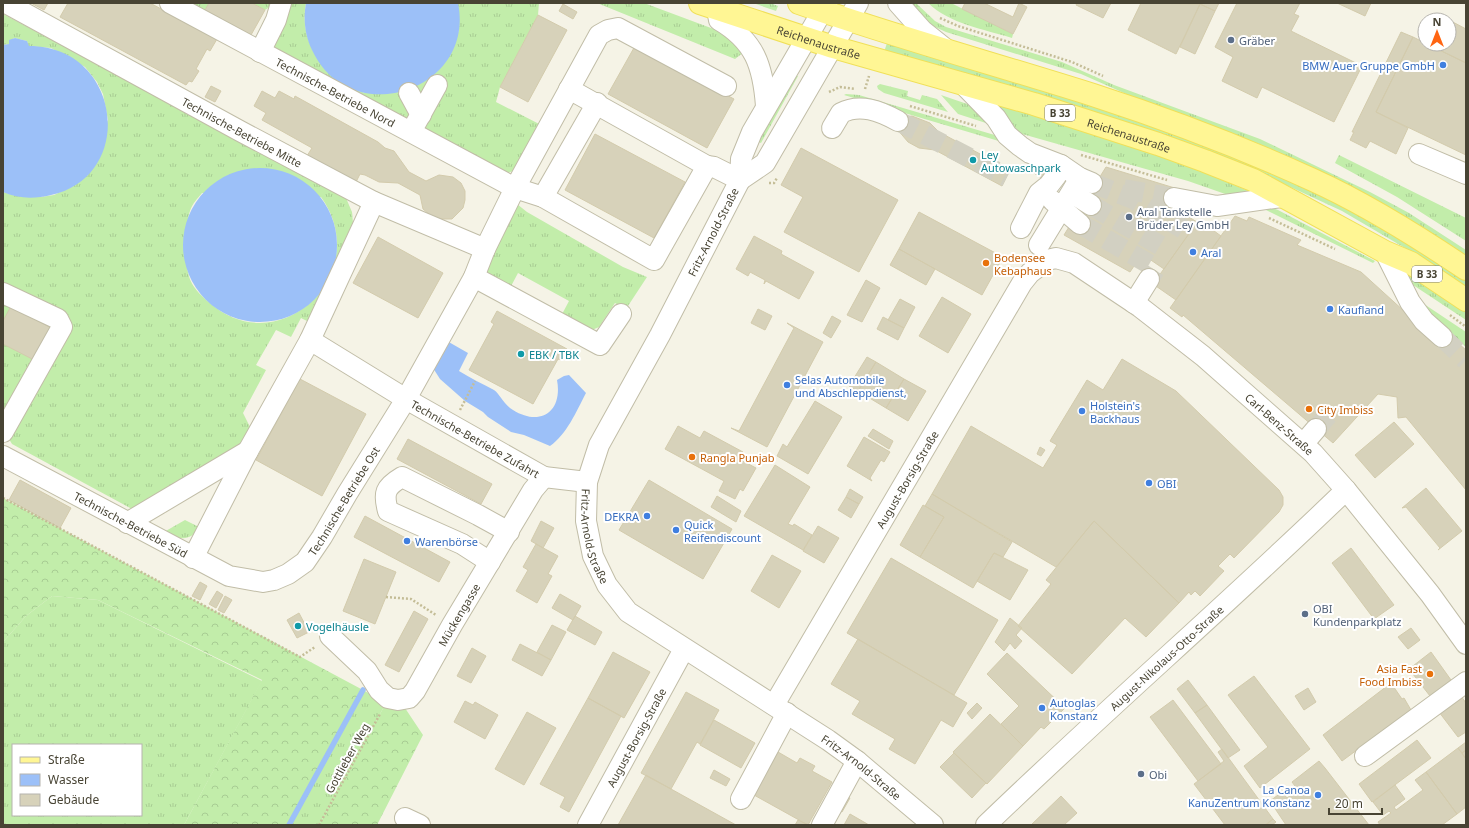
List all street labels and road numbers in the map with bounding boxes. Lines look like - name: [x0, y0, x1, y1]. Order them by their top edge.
- street label: Reichenaustraße: [775, 21, 862, 62]
- street label: Technische-Betriebe Nord: [273, 54, 398, 130]
- street label: Technische-Betriebe Mitte: [179, 93, 305, 170]
- road number: B 33: [1045, 105, 1075, 121]
- street label: Reichenaustraße: [1085, 114, 1173, 156]
- street label: Fritz-Arnold-Straße: [684, 185, 742, 279]
- road number: B 33: [1412, 266, 1442, 282]
- street label: Carl-Benz-Straße: [1242, 389, 1317, 458]
- street label: Technische-Betriebe Zufahrt: [408, 396, 543, 481]
- street label: August-Borsig-Straße: [872, 428, 941, 531]
- street label: Technische-Betriebe Ost: [304, 443, 382, 558]
- street label: Technische-Betriebe Süd: [71, 488, 191, 560]
- street label: Fritz-Arnold-Straße: [578, 488, 613, 586]
- street label: Mückengasse: [434, 580, 483, 649]
- street label: August-Nikolaus-Otto-Straße: [1106, 602, 1226, 713]
- street label: August-Borsig-Straße: [603, 685, 669, 789]
- street label: Gottlieber Weg: [322, 720, 372, 796]
- street label: Fritz-Arnold-Straße: [819, 730, 905, 803]

